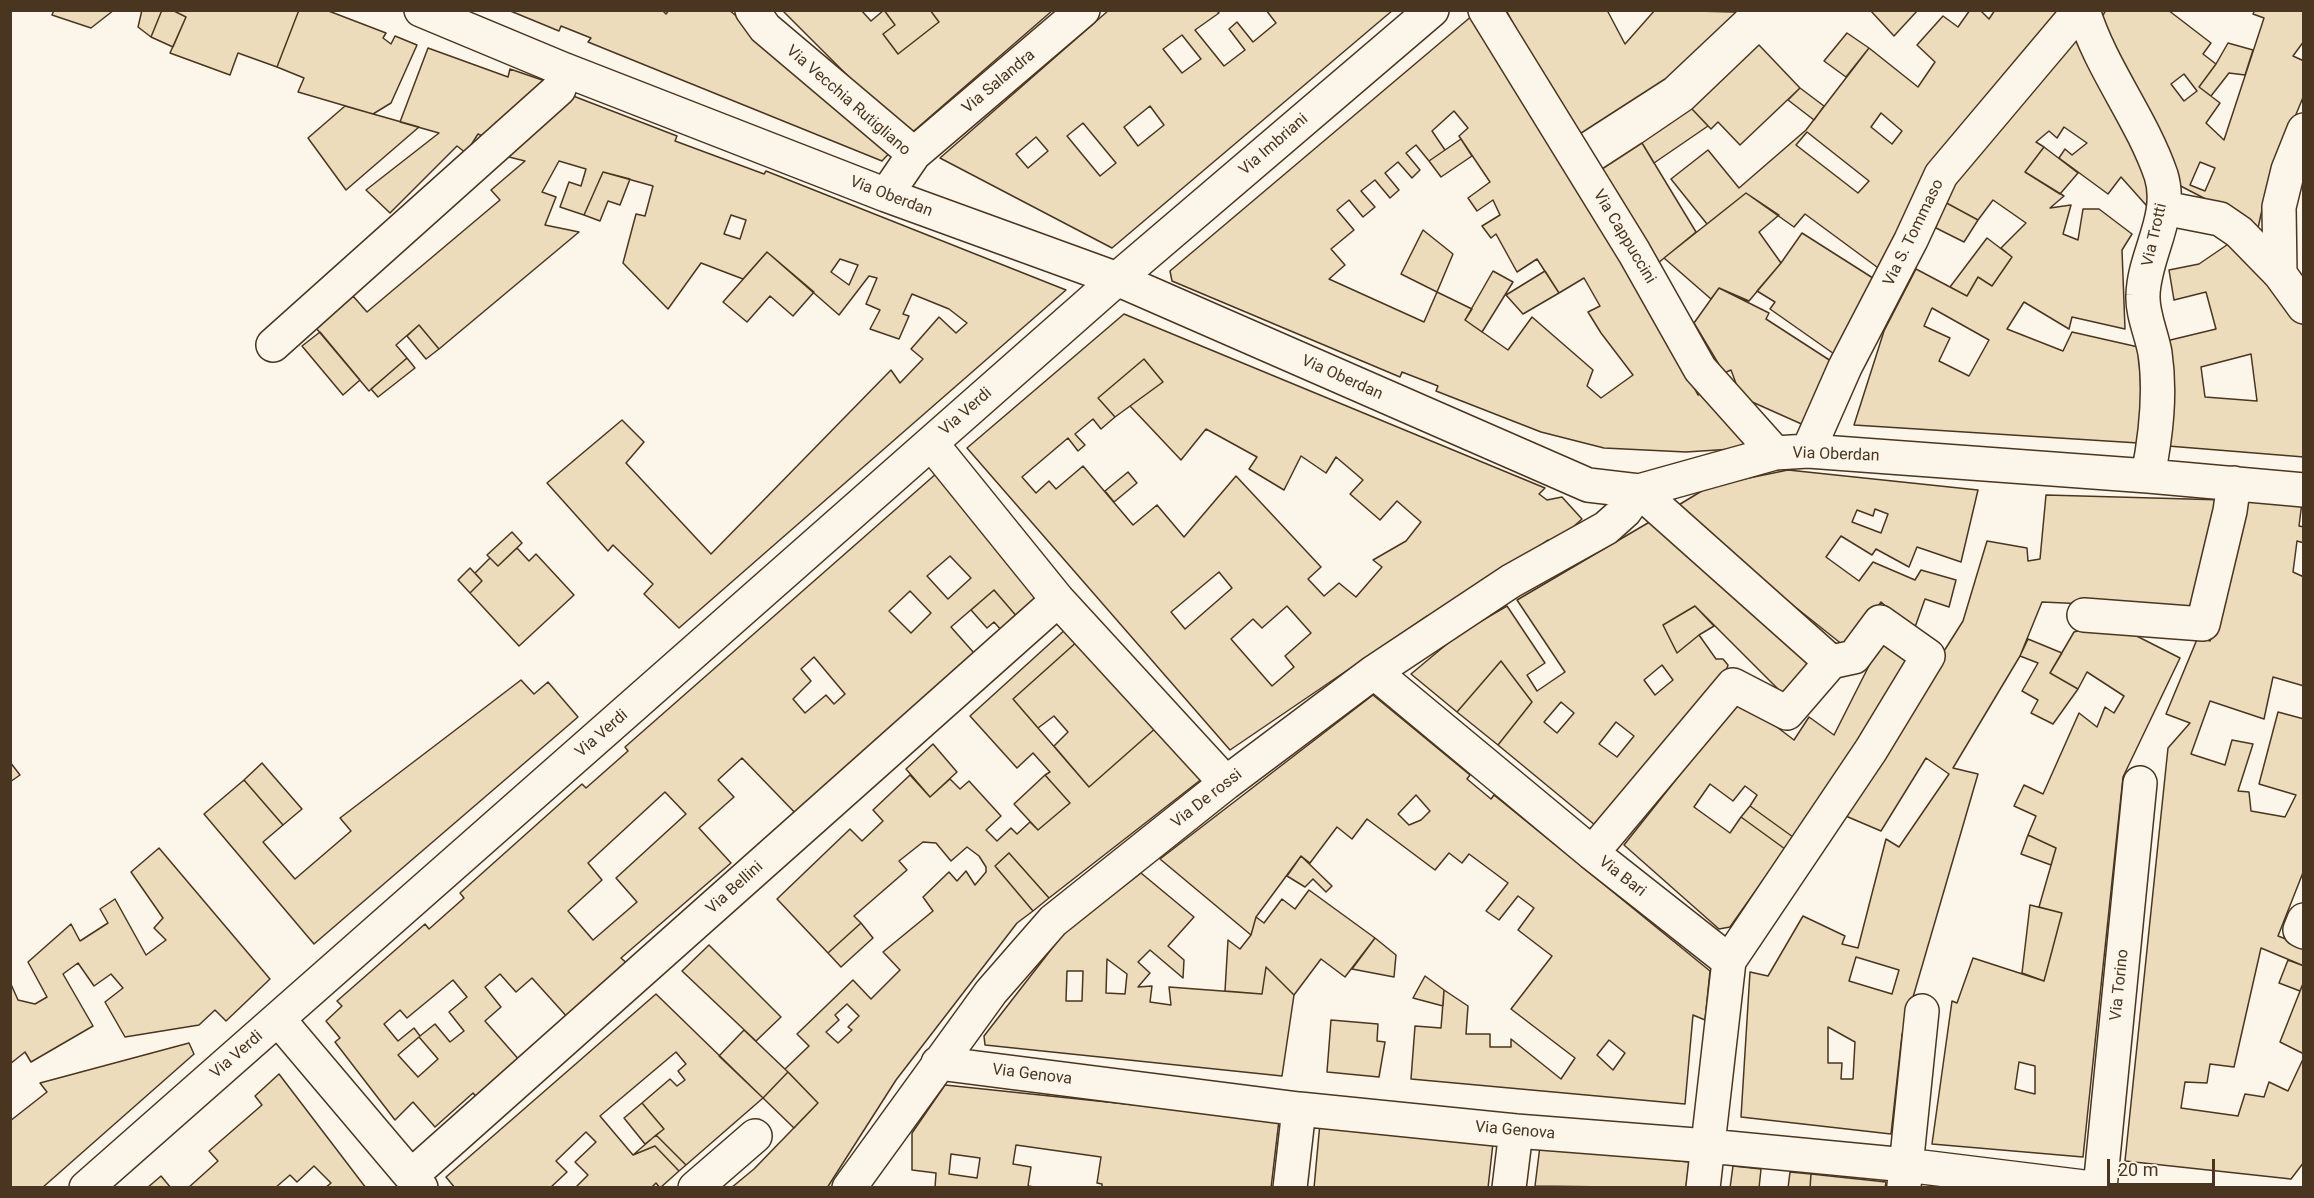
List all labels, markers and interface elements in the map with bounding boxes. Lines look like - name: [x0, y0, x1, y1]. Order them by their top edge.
- street label: Via Vecchia Rutigliano: [782, 42, 914, 160]
- street label: Via Salandra: [959, 46, 1039, 118]
- street label: Via Imbriani: [1236, 110, 1312, 180]
- street label: Via Oberdan: [847, 172, 935, 222]
- street label: Via S. Tommaso: [1880, 176, 1948, 290]
- street label: Via Cappuccini: [1588, 187, 1660, 287]
- street label: Via Trotti: [2138, 201, 2172, 269]
- street label: Via Oberdan: [1298, 352, 1386, 404]
- street label: Via Verdi: [936, 384, 996, 440]
- street label: Via Oberdan: [1792, 444, 1880, 466]
- street label: Via Verdi: [572, 706, 632, 762]
- street label: Via De rossi: [1168, 765, 1246, 833]
- street label: Via Bari: [1595, 853, 1649, 901]
- street label: Via Bellini: [703, 858, 767, 918]
- street label: Via Torino: [2107, 948, 2133, 1022]
- street label: Via Verdi: [207, 1027, 267, 1083]
- street label: Via Genova: [991, 1061, 1073, 1089]
- street label: Via Genova: [1474, 1118, 1556, 1144]
- scale bar: [2110, 1147, 2218, 1185]
- text: 20 m: [2118, 1159, 2158, 1180]

